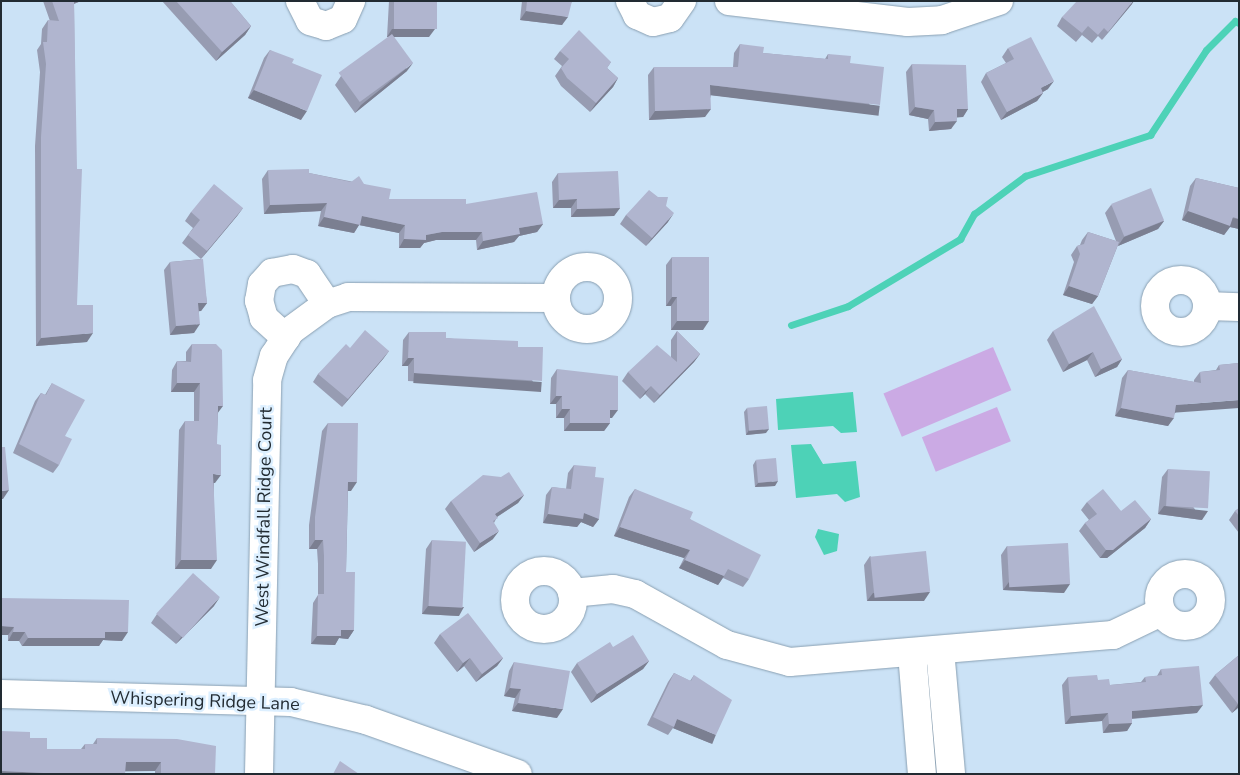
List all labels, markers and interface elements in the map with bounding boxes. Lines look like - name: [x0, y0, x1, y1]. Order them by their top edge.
- street label: West Windfall Ridge Court: [251, 407, 277, 627]
- street label: Whispering Ridge Lane: [110, 687, 300, 715]

